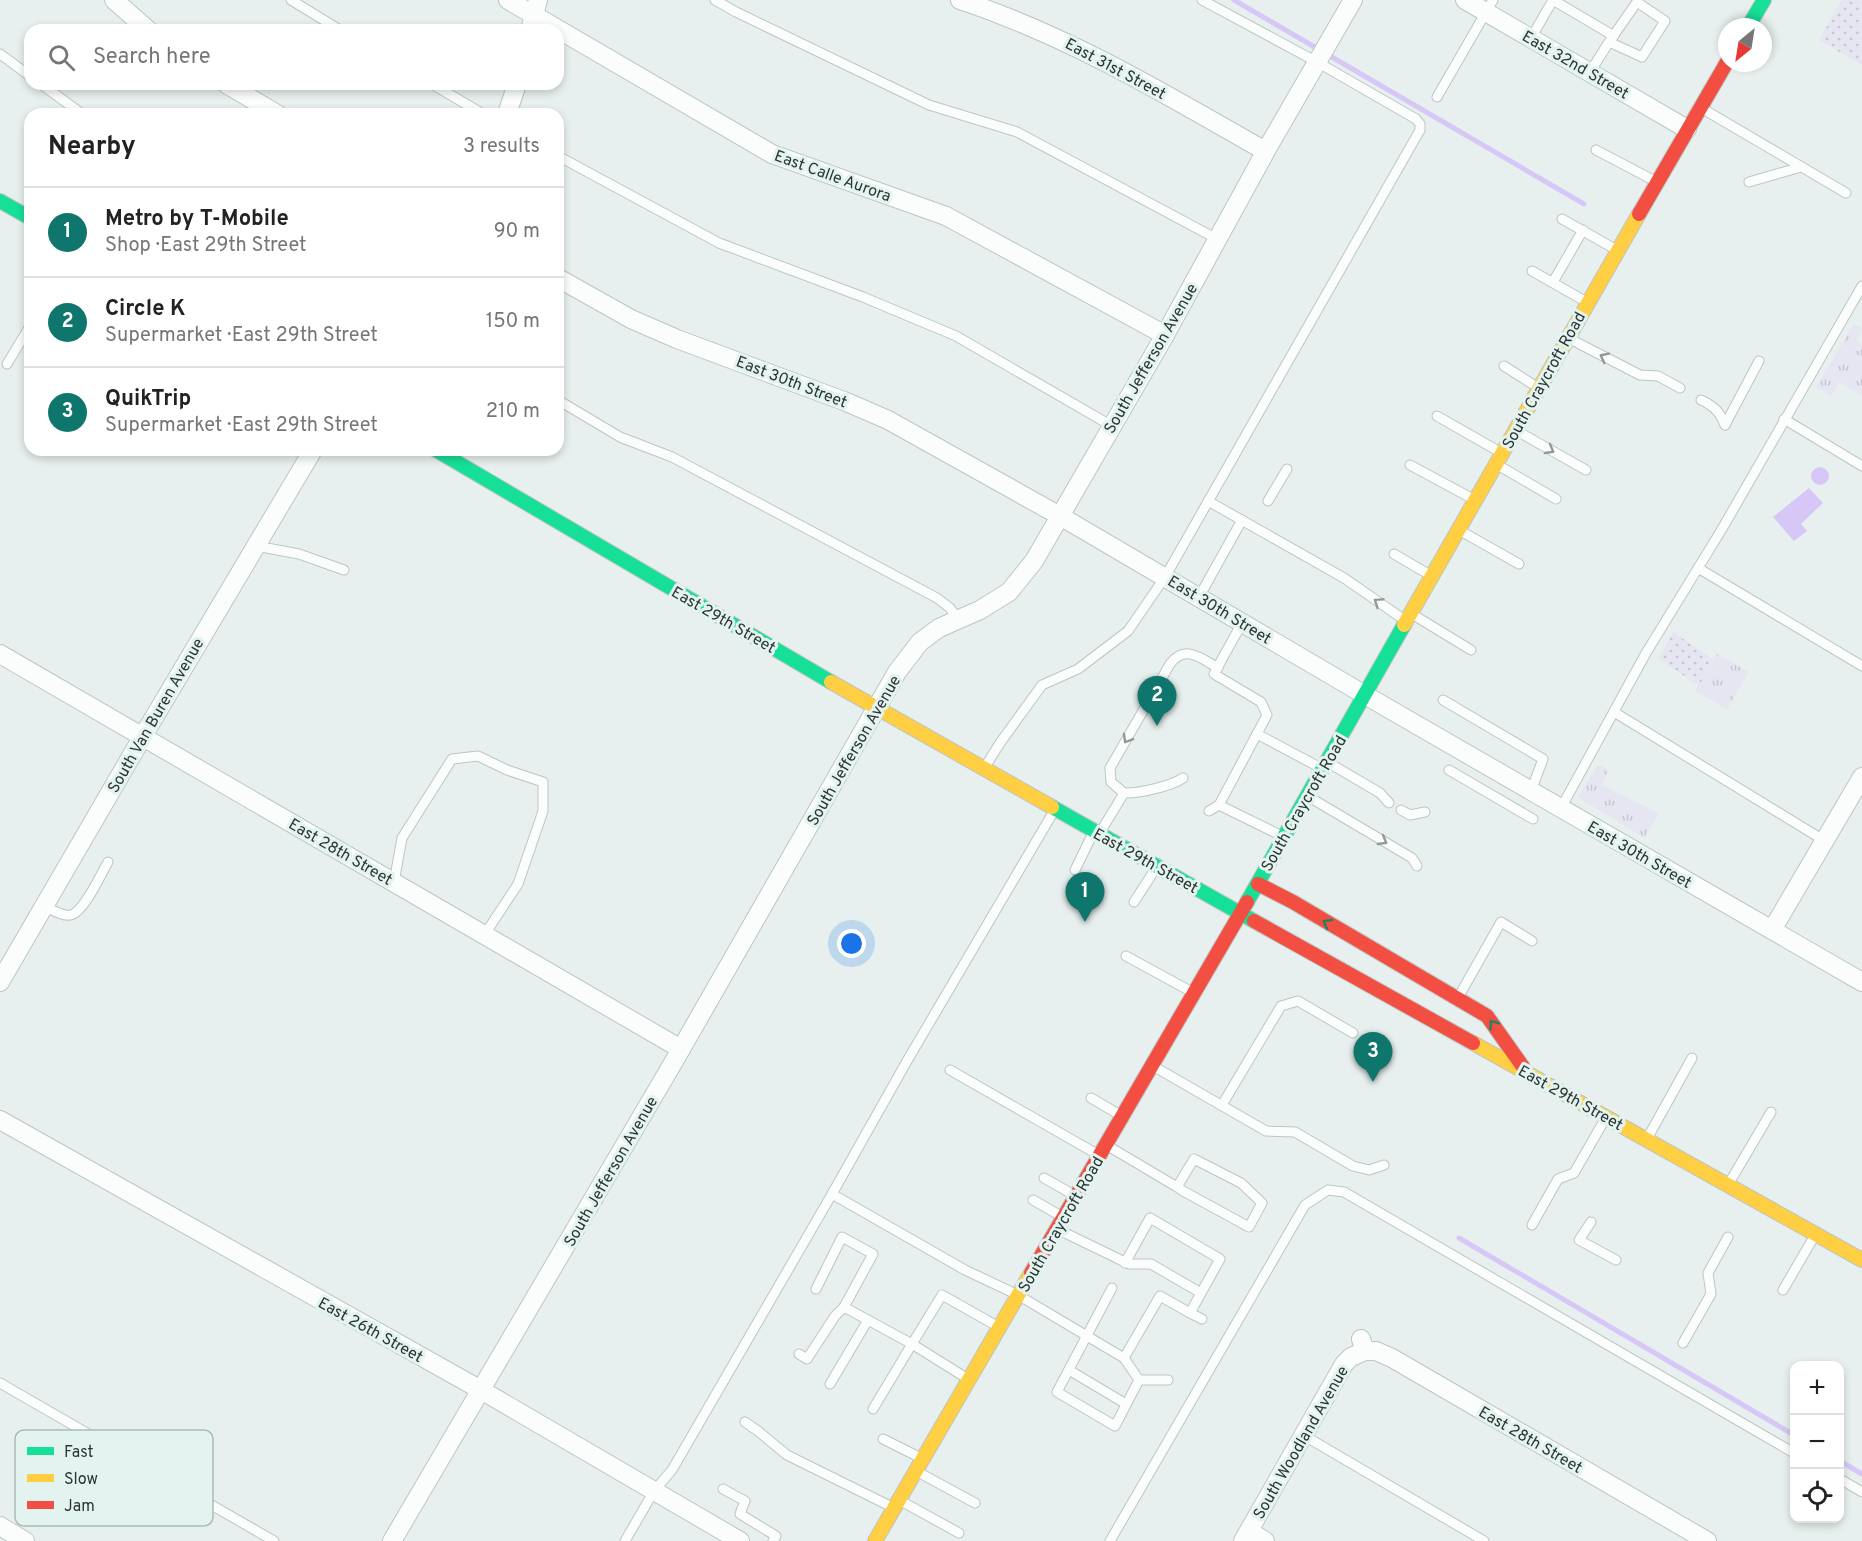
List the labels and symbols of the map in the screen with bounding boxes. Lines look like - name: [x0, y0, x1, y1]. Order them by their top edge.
- north arrow: [1718, 18, 1772, 72]
- street label: East 32nd Street: [1518, 27, 1632, 104]
- street label: East 31st Street: [1061, 35, 1169, 105]
- street label: East Calle Aurora: [771, 146, 893, 207]
- street label: South Jefferson Avenue: [1100, 280, 1203, 438]
- street label: South Craycroft Road: [1499, 309, 1591, 453]
- one-way arrow: [1599, 352, 1610, 364]
- street label: East 30th Street: [733, 353, 850, 413]
- one-way arrow: [1544, 442, 1555, 454]
- street label: East 30th Street: [1164, 572, 1274, 650]
- street label: East 29th Street: [667, 583, 779, 659]
- one-way arrow: [1373, 599, 1384, 610]
- street label: South Van Buren Avenue: [104, 635, 209, 797]
- street label: South Jefferson Avenue: [803, 672, 906, 830]
- pin: 2: [1138, 676, 1176, 726]
- street label: South Craycroft Road: [1258, 732, 1352, 876]
- one-way arrow: [1123, 733, 1134, 743]
- street label: East 28th Street: [284, 815, 396, 891]
- street label: East 30th Street: [1583, 818, 1695, 894]
- street label: East 29th Street: [1089, 825, 1201, 899]
- one-way arrow: [1377, 834, 1387, 845]
- pin: 1: [1066, 872, 1104, 922]
- one-way arrow: [1323, 918, 1333, 930]
- your location: [837, 929, 866, 958]
- one-way arrow: [1489, 1019, 1500, 1030]
- pin: 3: [1354, 1032, 1392, 1082]
- street label: East 29th Street: [1514, 1062, 1626, 1136]
- street label: South Jefferson Avenue: [560, 1093, 663, 1251]
- street label: South Craycroft Road: [1015, 1153, 1109, 1297]
- street label: East 26th Street: [314, 1294, 426, 1368]
- street label: South Woodland Avenue: [1250, 1363, 1354, 1523]
- street label: East 28th Street: [1474, 1403, 1586, 1479]
- legend: [15, 1430, 213, 1526]
- text: Fast: [64, 1443, 94, 1463]
- text: Slow: [64, 1470, 98, 1490]
- text: Jam: [64, 1497, 95, 1517]

